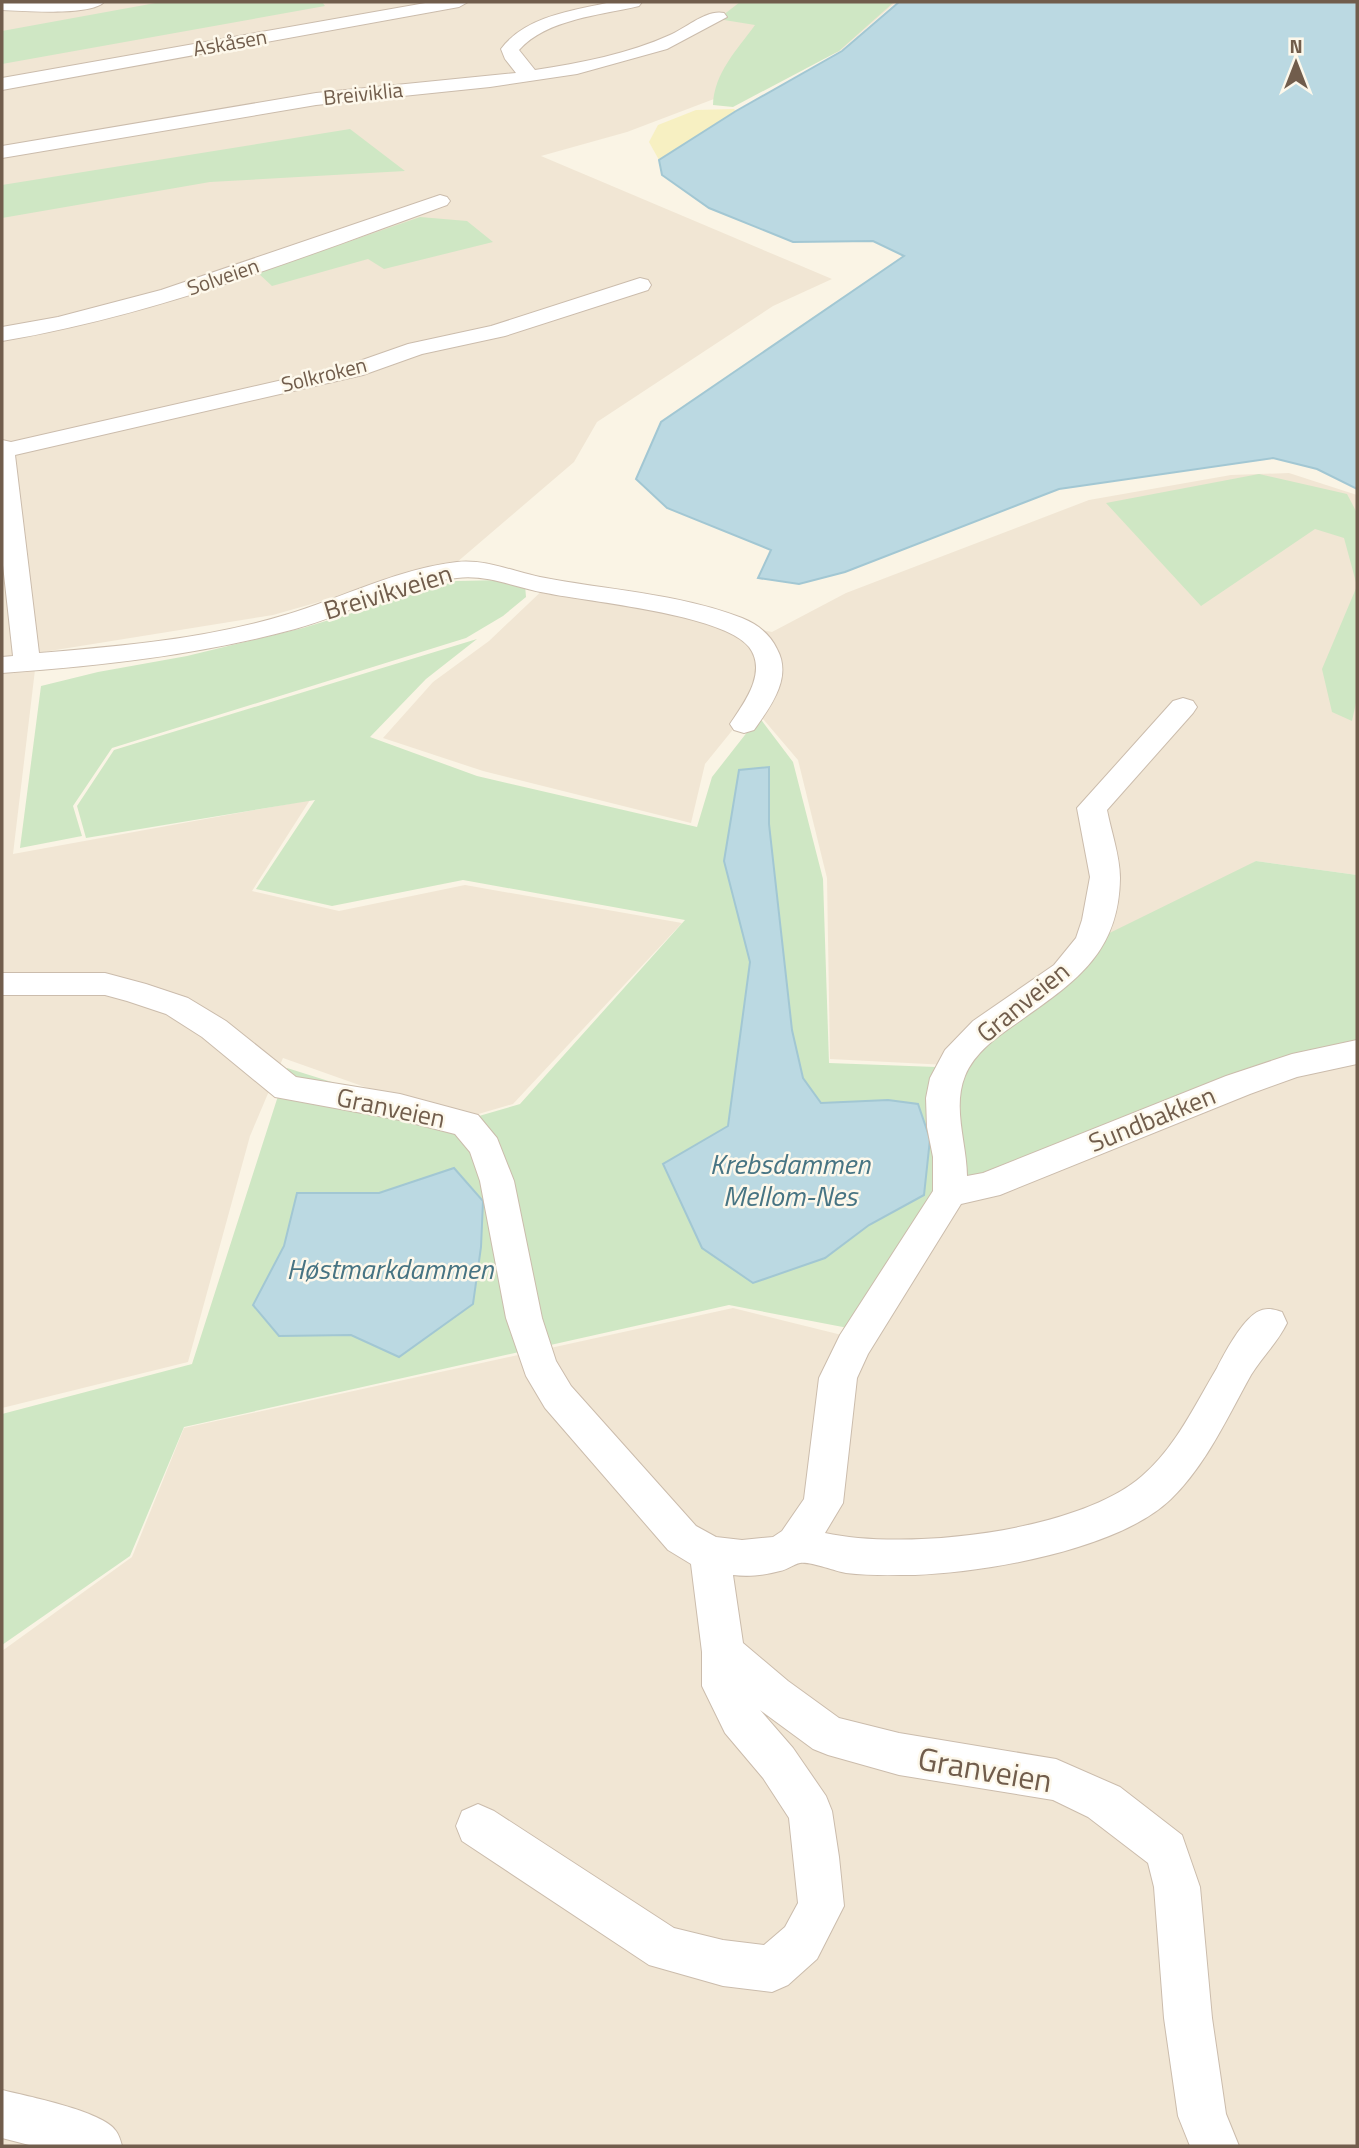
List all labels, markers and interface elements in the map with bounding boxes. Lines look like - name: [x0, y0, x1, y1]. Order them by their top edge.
- street label: Askåsen: [190, 20, 269, 64]
- north arrow: [1261, 28, 1331, 98]
- text: N: [1289, 31, 1303, 60]
- street label: Breiviklia: [321, 73, 405, 113]
- street label: Solveien: [182, 249, 263, 303]
- street label: Solkroken: [278, 348, 370, 400]
- street label: Breivikveien: [319, 554, 457, 630]
- street label: Granveien: [968, 952, 1078, 1051]
- street label: Sundbakken: [1082, 1075, 1221, 1162]
- street label: Granveien: [333, 1077, 449, 1138]
- water label: Krebsdammen Mellom-Nes: [710, 1142, 871, 1217]
- water label: Høstmarkdammen: [287, 1247, 495, 1290]
- street label: Granveien: [914, 1734, 1056, 1804]

